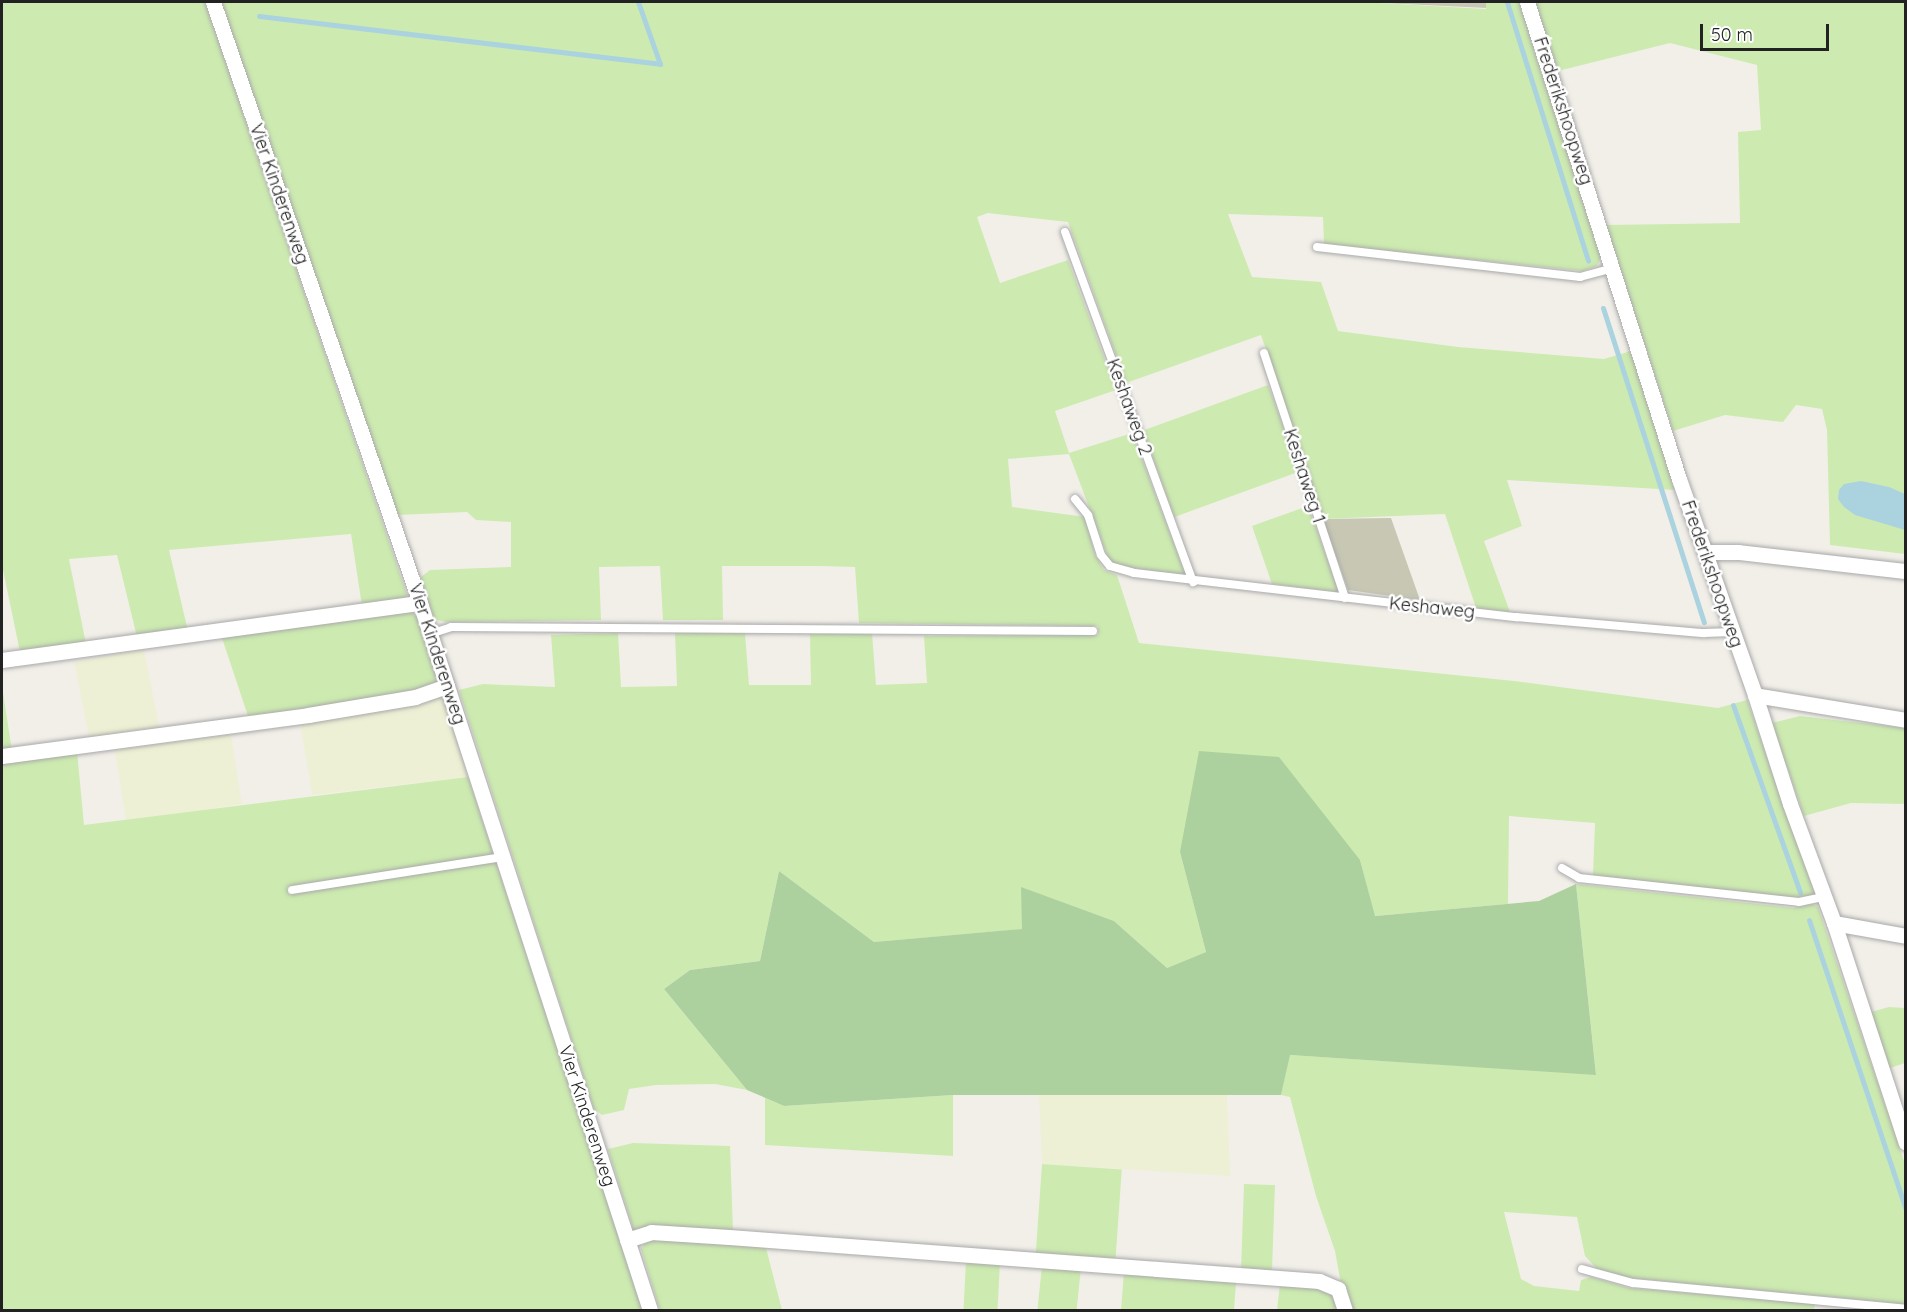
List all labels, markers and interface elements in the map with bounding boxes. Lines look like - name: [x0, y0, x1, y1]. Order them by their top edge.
- scale bar: [1703, 12, 1832, 50]
- text: 50 m: [1711, 23, 1753, 46]
- street label: Frederikshoopweg: [1529, 34, 1597, 188]
- street label: Vier Kinderenweg: [245, 121, 313, 267]
- street label: Keshaweg 2: [1102, 356, 1156, 458]
- street label: Keshaweg 1: [1279, 426, 1329, 526]
- street label: Frederikshoopweg: [1677, 498, 1747, 650]
- street label: Vier Kinderenweg: [404, 581, 470, 727]
- street label: Keshaweg: [1388, 593, 1476, 623]
- street label: Vier Kinderenweg: [554, 1043, 620, 1189]

